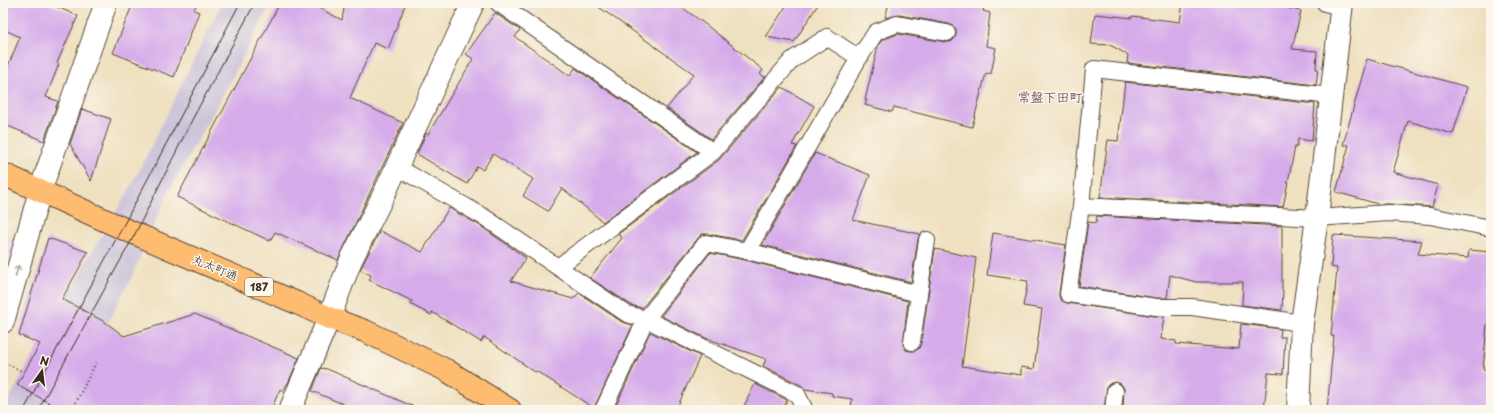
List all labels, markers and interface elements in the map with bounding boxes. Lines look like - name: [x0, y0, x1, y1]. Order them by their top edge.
- district label: 常盤下田町: [1017, 87, 1083, 106]
- street label: 丸太町通: [190, 249, 241, 285]
- one-way arrow: [14, 264, 21, 277]
- road number: 187: [245, 278, 273, 296]
- north arrow: [22, 351, 62, 391]
- text: N: [38, 352, 51, 370]

